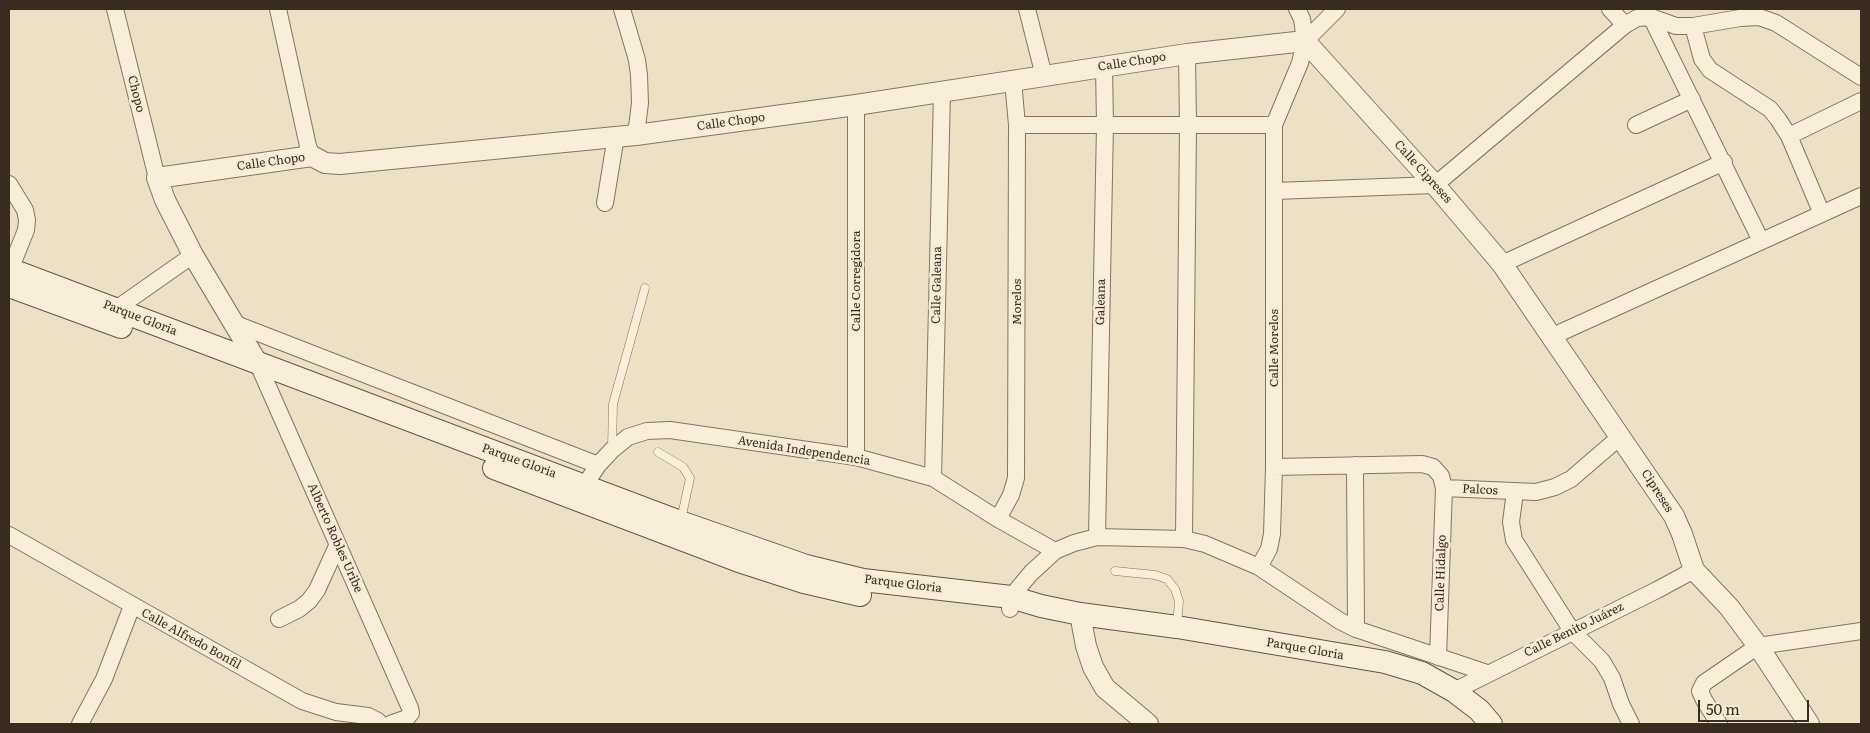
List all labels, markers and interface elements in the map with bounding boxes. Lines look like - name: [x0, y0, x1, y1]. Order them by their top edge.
- street label: Calle Chopo: [1097, 50, 1167, 74]
- street label: Chopo: [124, 74, 148, 114]
- street label: Calle Chopo: [696, 110, 766, 134]
- street label: Calle Cipreses: [1391, 138, 1455, 206]
- street label: Calle Chopo: [236, 150, 306, 174]
- street label: Calle Corregidora: [849, 230, 863, 332]
- street label: Calle Galeana: [929, 246, 945, 324]
- street label: Morelos: [1010, 279, 1024, 325]
- street label: Galeana: [1093, 279, 1109, 325]
- street label: Parque Gloria: [101, 297, 179, 339]
- street label: Calle Morelos: [1267, 309, 1281, 387]
- street label: Avenida Independencia: [737, 433, 871, 469]
- street label: Parque Gloria: [480, 441, 558, 481]
- street label: Cipreses: [1638, 467, 1676, 515]
- street label: Alberto Robles Uribe: [304, 481, 366, 595]
- street label: Palcos: [1462, 482, 1498, 498]
- street label: Calle Hidalgo: [1432, 534, 1450, 612]
- street label: Parque Gloria: [863, 572, 943, 596]
- street label: Calle Benito Juárez: [1522, 600, 1626, 660]
- street label: Calle Alfredo Bonfil: [139, 606, 243, 672]
- street label: Parque Gloria: [1265, 635, 1345, 663]
- scale bar: [1700, 690, 1811, 722]
- text: 50 m: [1706, 697, 1740, 720]

